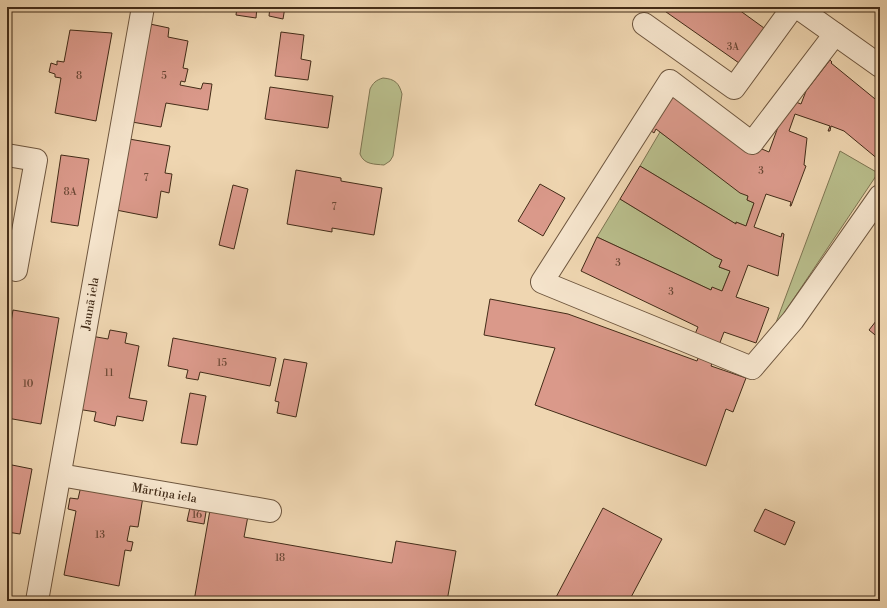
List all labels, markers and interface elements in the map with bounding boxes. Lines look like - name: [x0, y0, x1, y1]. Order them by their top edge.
- house number: 3A: [727, 41, 740, 53]
- house number: 8: [76, 70, 82, 82]
- house number: 5: [161, 70, 167, 82]
- house number: 3: [758, 165, 764, 177]
- house number: 7: [143, 172, 149, 184]
- house number: 8A: [64, 186, 78, 198]
- house number: 7: [331, 201, 337, 213]
- house number: 3: [615, 257, 621, 269]
- street label: Jaunā iela: [78, 275, 103, 332]
- house number: 3: [668, 286, 674, 298]
- house number: 15: [217, 357, 227, 369]
- house number: 11: [105, 367, 114, 379]
- house number: 10: [23, 378, 34, 390]
- street label: Mārtiņa iela: [131, 480, 199, 507]
- house number: 16: [192, 509, 202, 521]
- house number: 13: [95, 529, 105, 541]
- house number: 18: [275, 552, 285, 564]

